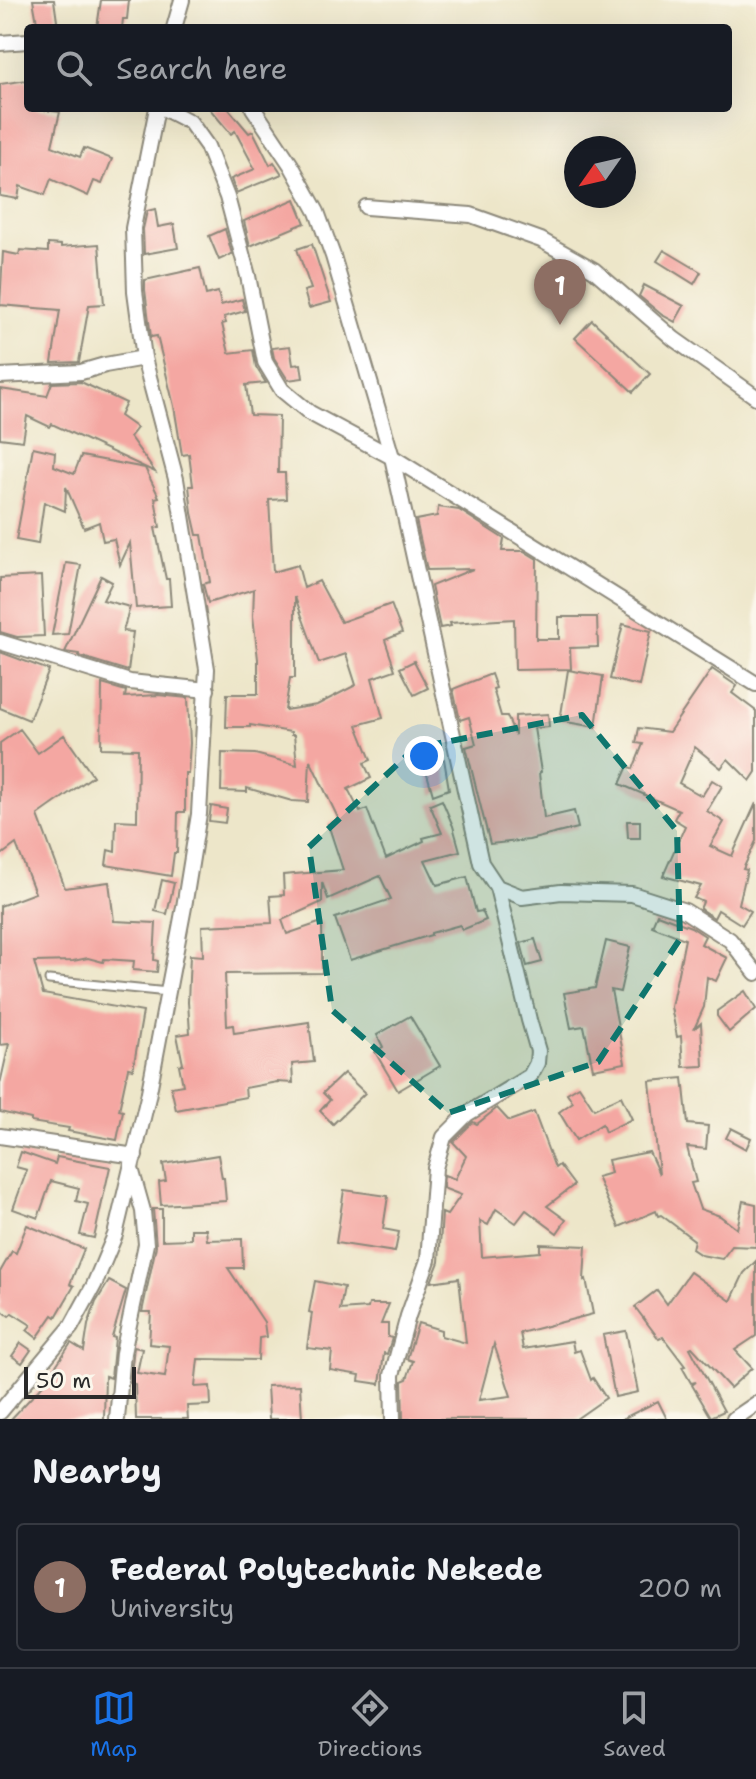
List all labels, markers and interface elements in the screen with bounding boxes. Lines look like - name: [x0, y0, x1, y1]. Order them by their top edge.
- search box: [24, 24, 732, 112]
- icon: search: [52, 46, 96, 90]
- text: Search here: [116, 48, 287, 89]
- north arrow: [564, 136, 636, 208]
- pin: 1: [534, 259, 586, 325]
- your location: [404, 736, 444, 776]
- scale bar: [24, 1363, 136, 1399]
- text: 50 m: [36, 1366, 91, 1395]
- text: Nearby: [32, 1448, 162, 1494]
- text: Federal Polytechnic Nekede: [110, 1549, 543, 1590]
- text: 1: [54, 1570, 66, 1605]
- text: 200 m: [637, 1570, 722, 1605]
- text: University: [110, 1590, 234, 1625]
- tab: Map: [90, 1686, 137, 1763]
- tab: Directions: [318, 1686, 423, 1763]
- tab: Saved: [603, 1686, 666, 1763]

